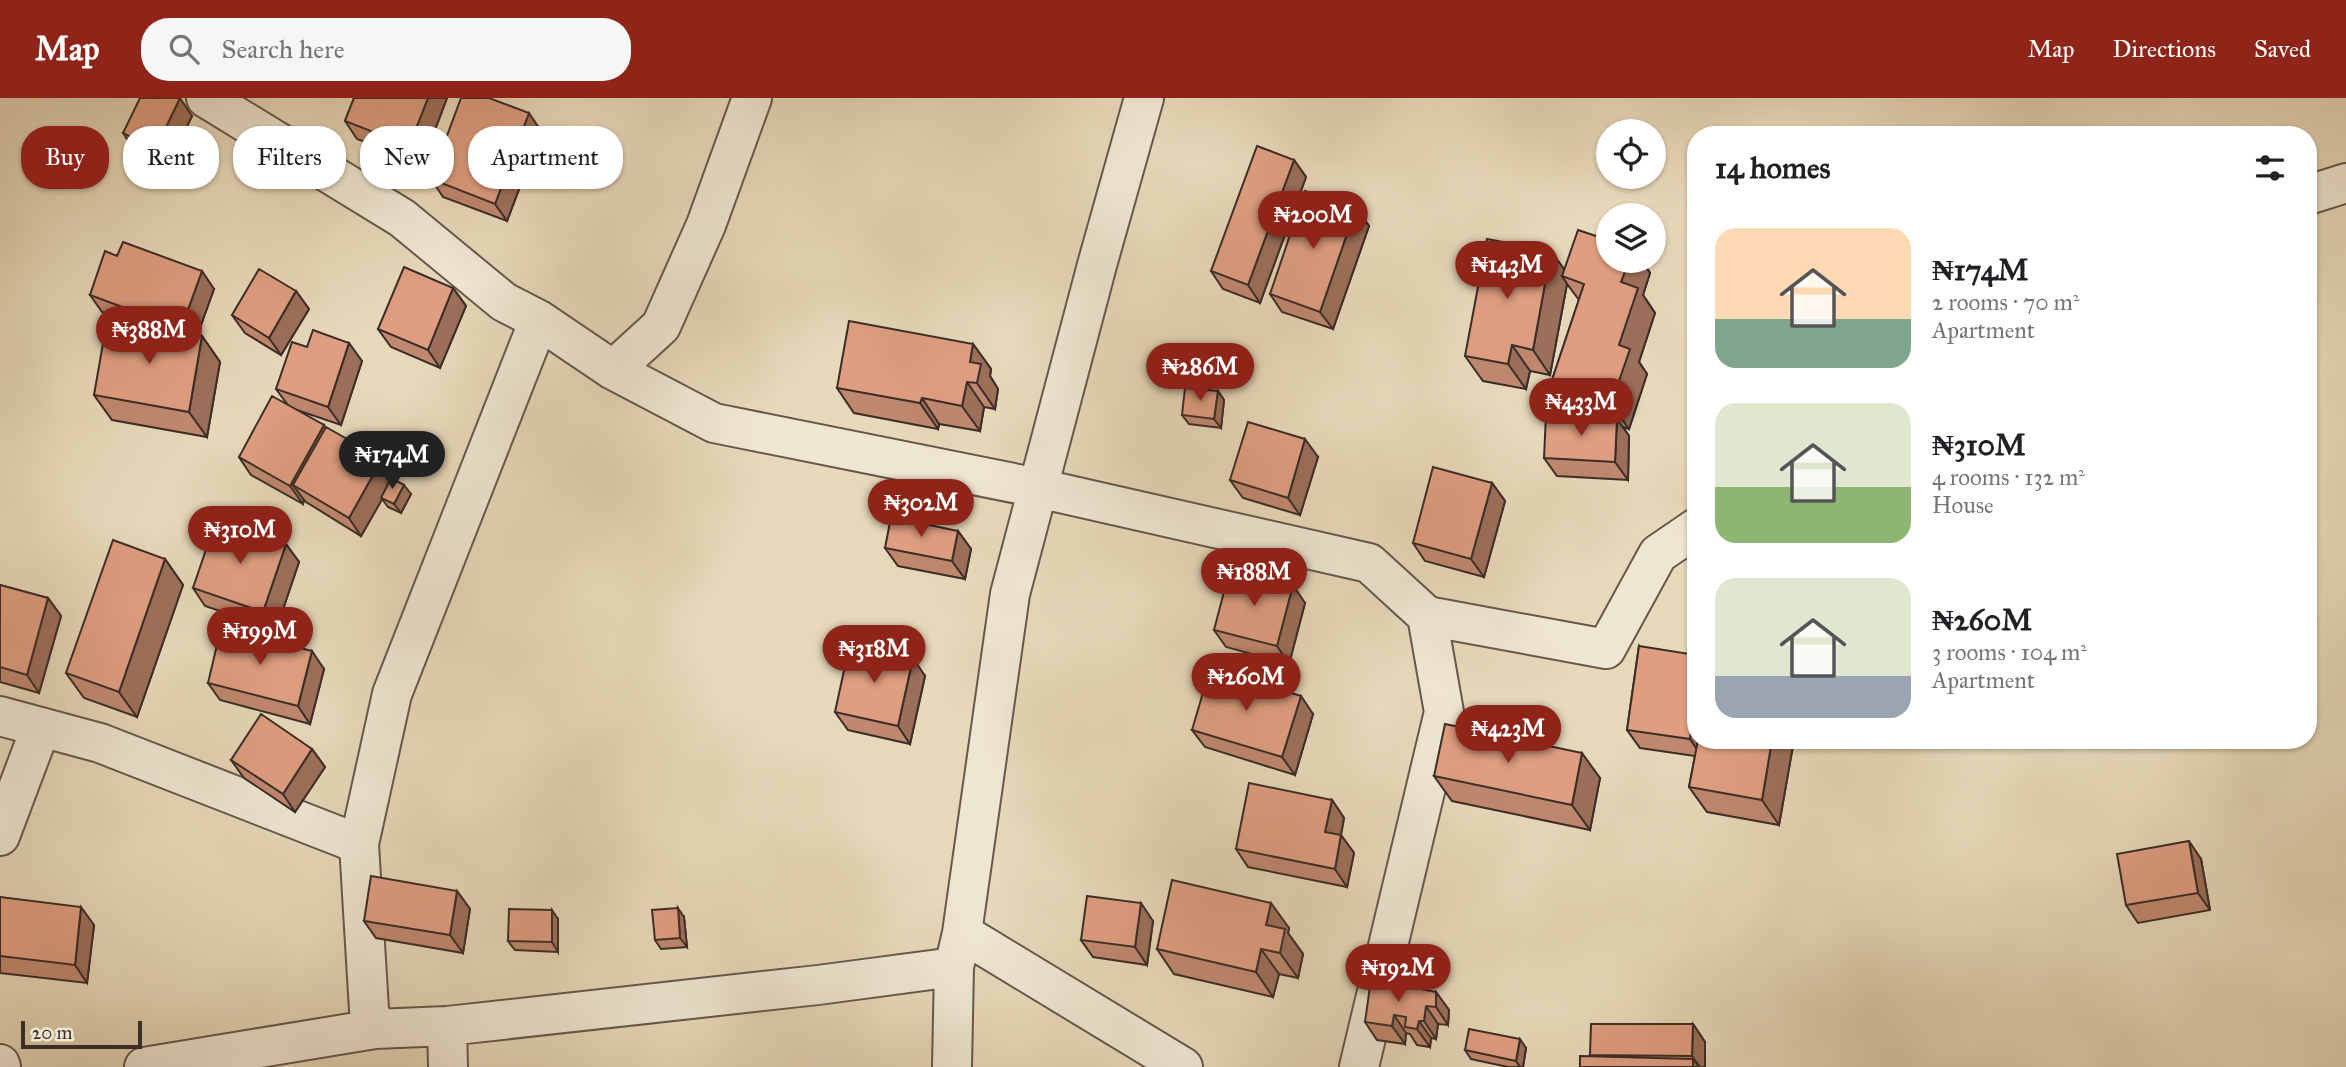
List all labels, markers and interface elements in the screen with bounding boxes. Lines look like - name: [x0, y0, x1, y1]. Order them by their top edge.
- search box: [141, 18, 631, 81]
- text: Map: [35, 29, 99, 69]
- icon: search: [165, 30, 203, 68]
- text: Search here: [221, 33, 345, 65]
- text: Map: [2028, 34, 2075, 64]
- text: Directions: [2113, 34, 2216, 64]
- text: Saved: [2254, 34, 2311, 64]
- map controls: [1596, 119, 1666, 273]
- button: locate: [1596, 119, 1666, 189]
- chip: Buy: [21, 126, 109, 189]
- chip: Rent: [123, 126, 219, 189]
- chip: Filters: [233, 126, 346, 189]
- chip: New: [360, 126, 454, 189]
- chip: Apartment: [468, 126, 623, 189]
- icon: filters: [2251, 149, 2289, 187]
- text: 14 homes: [1715, 150, 1830, 186]
- pin: ₦200M: [1264, 192, 1362, 251]
- text: ₦200M: [1274, 200, 1352, 228]
- button: layers: [1596, 203, 1666, 273]
- pin: ₦143M: [1458, 242, 1556, 301]
- text: ₦143M: [1471, 250, 1543, 278]
- text: ₦174M: [1932, 252, 2028, 288]
- icon: home: [1771, 256, 1855, 340]
- text: 2 rooms · 70 m²: [1932, 288, 2080, 316]
- pin: ₦388M: [100, 306, 198, 366]
- text: ₦388M: [112, 315, 186, 343]
- text: Apartment: [1932, 316, 2035, 344]
- pin: ₦286M: [1151, 344, 1249, 403]
- text: ₦286M: [1162, 352, 1238, 380]
- pin: ₦433M: [1532, 378, 1630, 438]
- text: ₦433M: [1545, 387, 1617, 415]
- text: ₦310M: [1932, 427, 2026, 463]
- icon: home: [1771, 431, 1855, 515]
- pin: ₦174M: [343, 432, 441, 491]
- text: ₦174M: [355, 440, 429, 468]
- text: 4 rooms · 132 m²: [1932, 463, 2085, 491]
- pin: ₦302M: [872, 480, 970, 539]
- text: ₦302M: [884, 488, 958, 516]
- text: House: [1932, 491, 1994, 519]
- pin: ₦310M: [191, 506, 289, 566]
- text: ₦310M: [204, 515, 276, 543]
- pin: ₦188M: [1205, 548, 1303, 608]
- text: ₦188M: [1217, 557, 1291, 585]
- text: ₦260M: [1932, 602, 2032, 638]
- icon: home: [1771, 606, 1855, 690]
- pin: ₦199M: [211, 608, 309, 667]
- text: ₦199M: [223, 616, 297, 644]
- pin: ₦318M: [825, 626, 923, 685]
- text: ₦318M: [839, 634, 909, 662]
- text: 3 rooms · 104 m²: [1932, 638, 2087, 666]
- pin: ₦260M: [1197, 654, 1295, 713]
- text: ₦260M: [1208, 662, 1284, 690]
- text: Apartment: [1932, 666, 2035, 694]
- pin: ₦423M: [1459, 706, 1557, 765]
- text: ₦423M: [1471, 714, 1545, 742]
- pin: ₦192M: [1349, 944, 1447, 1004]
- text: ₦192M: [1362, 953, 1434, 981]
- scale bar: [21, 1018, 142, 1050]
- text: 20 m: [32, 1021, 73, 1044]

